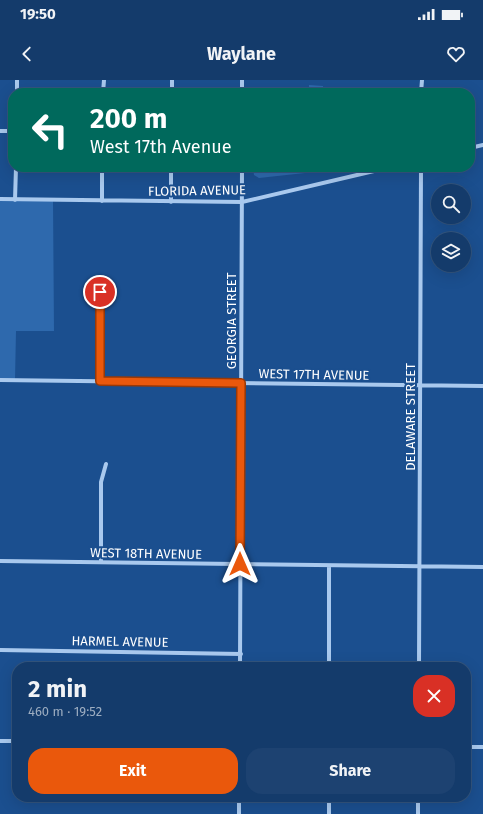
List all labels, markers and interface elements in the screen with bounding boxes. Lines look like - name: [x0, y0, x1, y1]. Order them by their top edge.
- text: 19:50: [20, 5, 56, 23]
- icon: back: [16, 43, 38, 65]
- text: Waylane: [207, 43, 276, 65]
- icon: heart: [445, 43, 467, 65]
- text: 200 m: [90, 102, 168, 135]
- icon: left: [24, 104, 76, 156]
- text: West 17th Avenue: [90, 136, 232, 158]
- street label: FLORIDA AVENUE: [148, 182, 246, 199]
- map controls: [431, 184, 471, 272]
- button: search: [431, 184, 471, 224]
- button: layers: [431, 232, 471, 272]
- street label: GEORGIA STREET: [224, 272, 239, 369]
- pin: [83, 275, 117, 309]
- icon: arrive: [89, 281, 111, 303]
- street label: DELAWARE STREET: [403, 363, 418, 471]
- street label: WEST 17TH AVENUE: [258, 366, 370, 383]
- position arrow: [219, 543, 261, 585]
- street label: WEST 18TH AVENUE: [90, 545, 202, 562]
- street label: HARMEL AVENUE: [71, 633, 169, 650]
- text: 2 min: [28, 675, 87, 703]
- button: close: [413, 675, 455, 717]
- text: 460 m · 19:52: [28, 704, 102, 719]
- button: Exit: [28, 748, 238, 794]
- button: Share: [246, 748, 455, 794]

